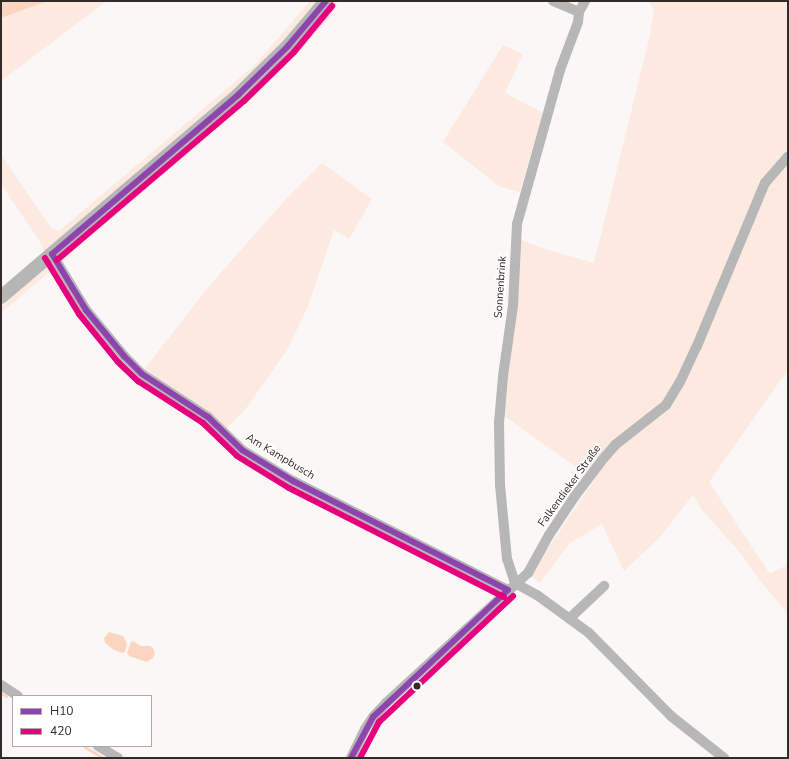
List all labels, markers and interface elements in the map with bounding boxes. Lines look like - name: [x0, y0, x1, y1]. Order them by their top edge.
- street label: Sonnenbrink: [492, 256, 510, 318]
- street label: Am Kampbusch: [243, 431, 317, 483]
- street label: Falkendieker Straße: [536, 442, 604, 530]
- unlabelled marker: [412, 681, 422, 691]
- legend: [12, 695, 152, 747]
- text: H10: [50, 703, 74, 719]
- text: 420: [50, 723, 72, 739]

